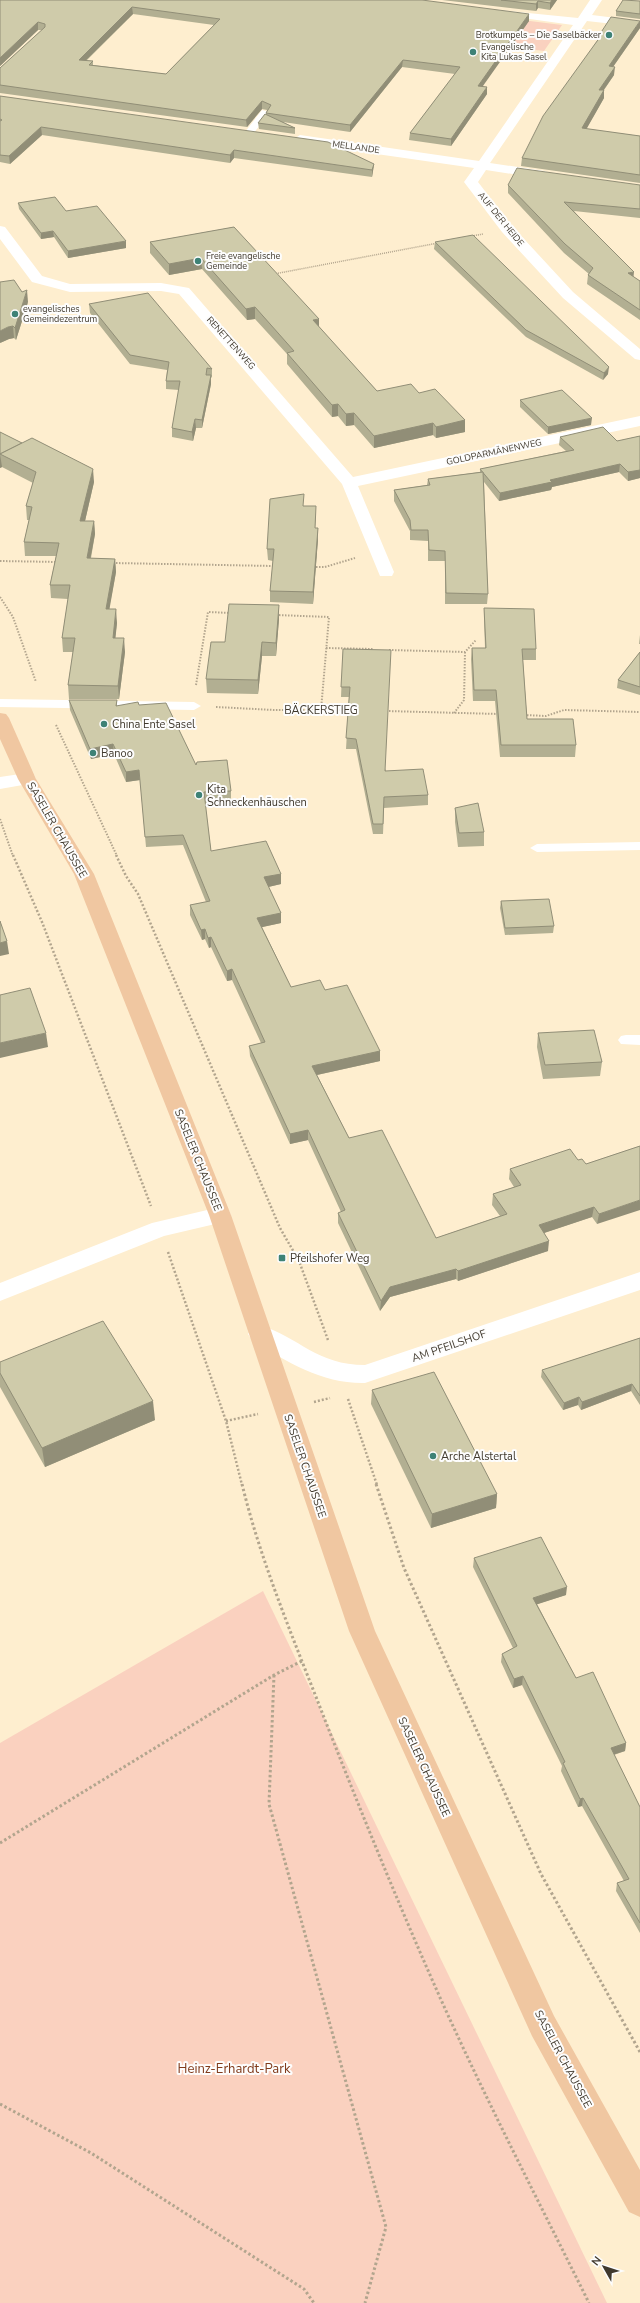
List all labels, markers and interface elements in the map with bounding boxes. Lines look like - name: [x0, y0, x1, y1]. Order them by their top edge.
- place label: Brotkumpels – Die Saselbäcker: [476, 29, 602, 41]
- marker: Brotkumpels – Die Saselbäcker: [604, 30, 614, 40]
- place label: Evangelische Kita Lukas Sasel: [481, 41, 547, 63]
- marker: Evangelische Kita Lukas Sasel: [468, 47, 478, 57]
- street label: MELLANDE: [332, 138, 380, 156]
- street label: AUF DER HEIDE: [475, 189, 527, 249]
- place label: Freie evangelische Gemeinde: [206, 250, 281, 272]
- marker: Freie evangelische Gemeinde: [193, 256, 203, 266]
- place label: evangelisches Gemeindezentrum: [23, 303, 97, 325]
- marker: evangelisches Gemeindezentrum: [10, 309, 20, 319]
- street label: RENETTENWEG: [204, 314, 258, 372]
- street label: GOLDPARMÄNENWEG: [445, 436, 543, 468]
- street label: BÄCKERSTIEG: [284, 703, 358, 718]
- place label: China Ente Sasel: [112, 717, 196, 732]
- marker: China Ente Sasel: [99, 719, 109, 729]
- place label: Banoo: [101, 746, 133, 761]
- marker: Banoo: [88, 748, 98, 758]
- street label: SASELER CHAUSSEE: [23, 779, 91, 881]
- place label: Kita Schneckenhäuschen: [207, 782, 307, 810]
- marker: Kita Schneckenhäuschen: [194, 790, 204, 800]
- street label: SASELER CHAUSSEE: [171, 1107, 225, 1213]
- place label: Pfeilshofer Weg: [290, 1251, 370, 1266]
- marker: Pfeilshofer Weg: [277, 1253, 287, 1263]
- street label: AM PFEILSHOF: [410, 1326, 488, 1366]
- street label: SASELER CHAUSSEE: [280, 1412, 330, 1520]
- place label: Arche Alstertal: [441, 1449, 517, 1464]
- marker: Arche Alstertal: [428, 1451, 438, 1461]
- street label: SASELER CHAUSSEE: [394, 1715, 454, 1819]
- street label: SASELER CHAUSSEE: [531, 2008, 595, 2110]
- park label: Heinz-Erhardt-Park: [178, 2060, 291, 2078]
- north arrow: [584, 2247, 624, 2287]
- text: N: [588, 2253, 605, 2269]

